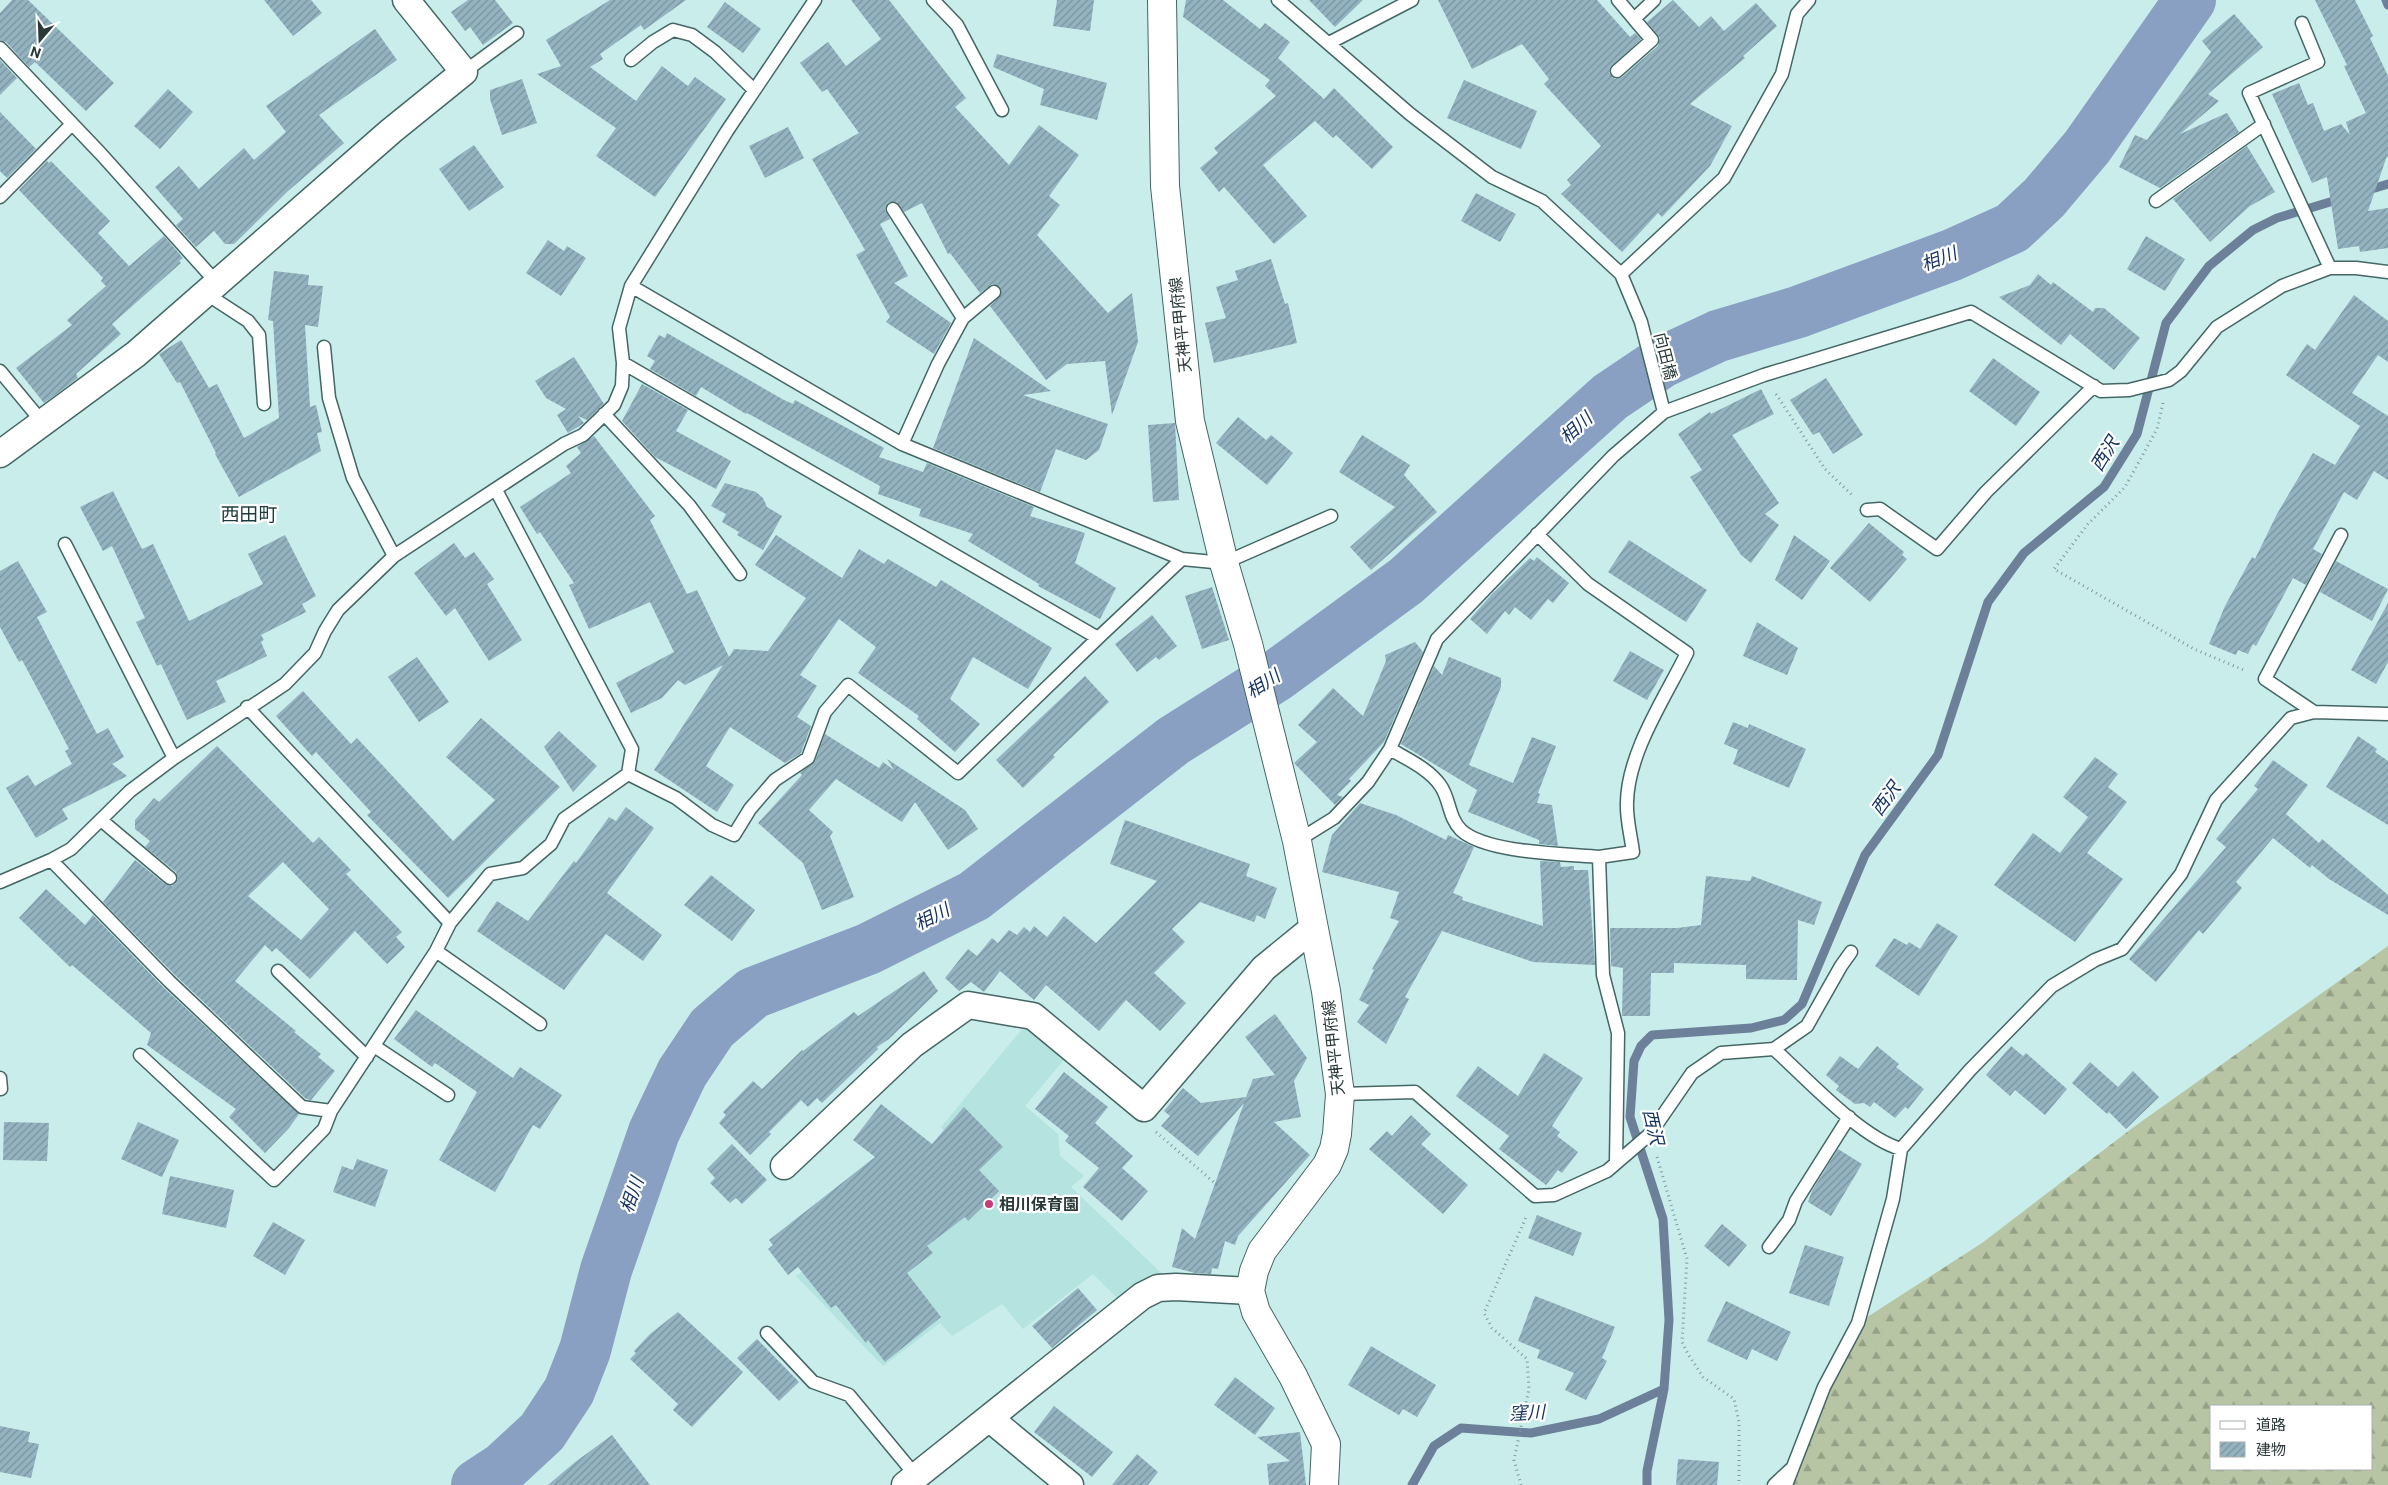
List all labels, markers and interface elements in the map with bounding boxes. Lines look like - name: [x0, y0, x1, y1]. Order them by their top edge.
- north arrow: [15, 15, 65, 65]
- text: N: [28, 43, 43, 61]
- water label: 相川: [1918, 242, 1961, 275]
- street label: 天神平甲府線: [1166, 276, 1195, 374]
- street label: 向田橋: [1650, 331, 1681, 382]
- water label: 相川: [1555, 406, 1598, 447]
- water label: 西沢: [2086, 431, 2124, 475]
- district label: 西田町: [220, 503, 278, 526]
- water label: 相川: [1242, 664, 1285, 702]
- water label: 西沢: [1867, 776, 1906, 819]
- water label: 相川: [911, 898, 954, 934]
- street label: 天神平甲府線: [1319, 999, 1348, 1097]
- water label: 西沢: [1639, 1107, 1668, 1149]
- water label: 相川: [616, 1173, 648, 1215]
- place label: 相川保育園: [999, 1195, 1079, 1214]
- marker: 相川保育園: [983, 1198, 995, 1210]
- water label: 窪川: [1508, 1401, 1547, 1424]
- legend: [2210, 1405, 2373, 1470]
- text: 道路: [2256, 1416, 2286, 1434]
- text: 建物: [2256, 1441, 2286, 1459]

